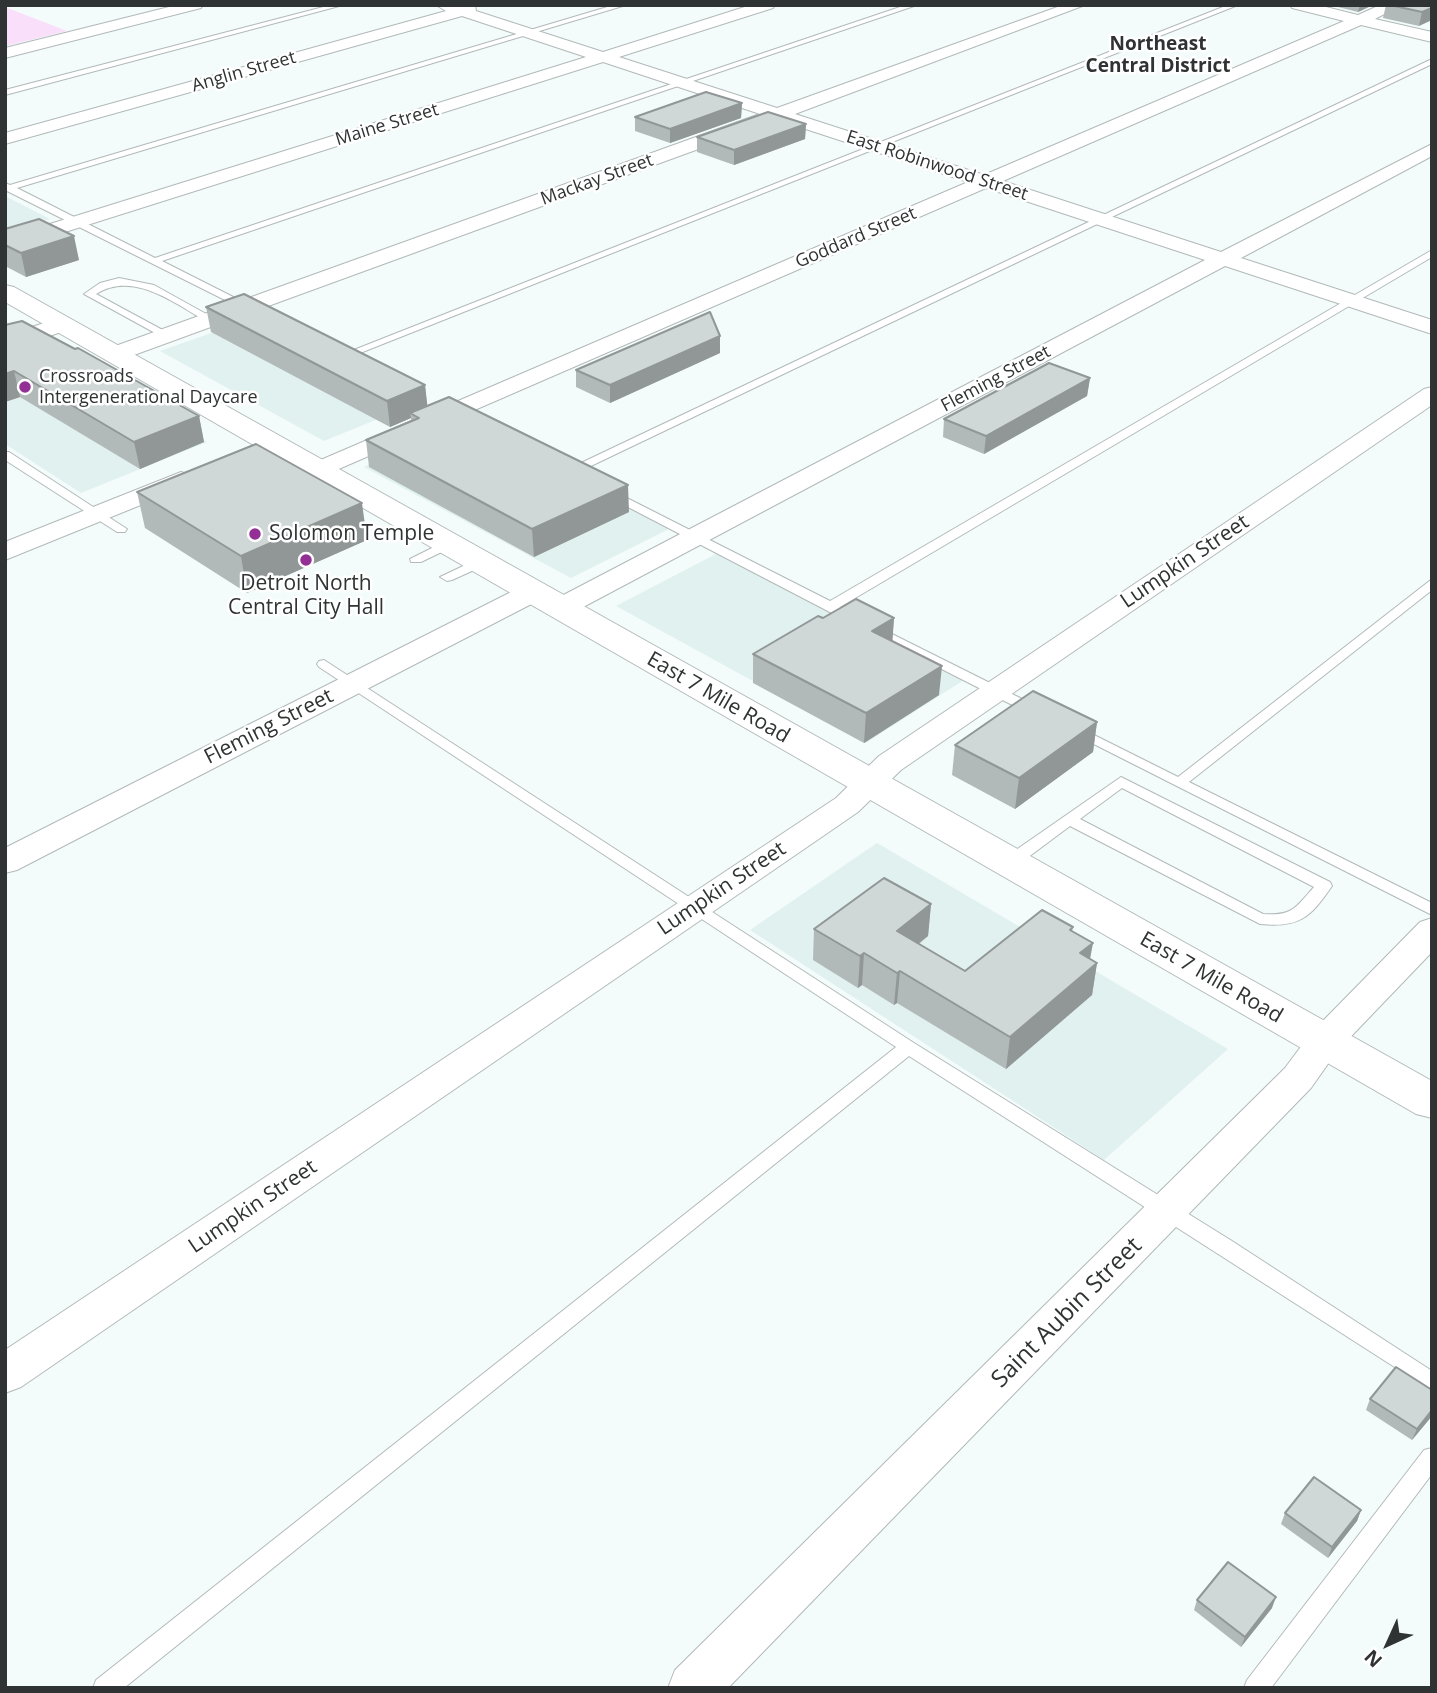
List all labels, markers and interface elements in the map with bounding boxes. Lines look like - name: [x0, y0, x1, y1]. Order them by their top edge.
- district label: Northeast Central District: [1086, 34, 1230, 78]
- street label: Anglin Street: [189, 47, 299, 97]
- street label: Maine Street: [333, 99, 441, 151]
- street label: East Robinwood Street: [843, 126, 1031, 206]
- street label: Mackay Street: [538, 150, 656, 210]
- street label: Goddard Street: [792, 203, 920, 273]
- street label: Fleming Street: [938, 341, 1054, 417]
- place label: Crossroads Intergenerational Daycare: [39, 366, 258, 408]
- marker: Crossroads Intergenerational Daycare: [17, 379, 33, 395]
- street label: Lumpkin Street: [1116, 510, 1254, 614]
- place label: Solomon Temple: [269, 521, 434, 547]
- marker: Solomon Temple: [247, 526, 263, 542]
- marker: Detroit North Central City Hall: [298, 552, 314, 568]
- place label: Detroit North Central City Hall: [228, 571, 384, 621]
- street label: East 7 Mile Road: [642, 647, 794, 749]
- street label: Fleming Street: [200, 684, 338, 770]
- street label: Lumpkin Street: [653, 837, 791, 941]
- street label: East 7 Mile Road: [1135, 927, 1287, 1029]
- street label: Lumpkin Street: [184, 1155, 322, 1259]
- street label: Saint Aubin Street: [986, 1232, 1148, 1394]
- north arrow: [1353, 1609, 1423, 1679]
- text: N: [1359, 1644, 1388, 1674]

